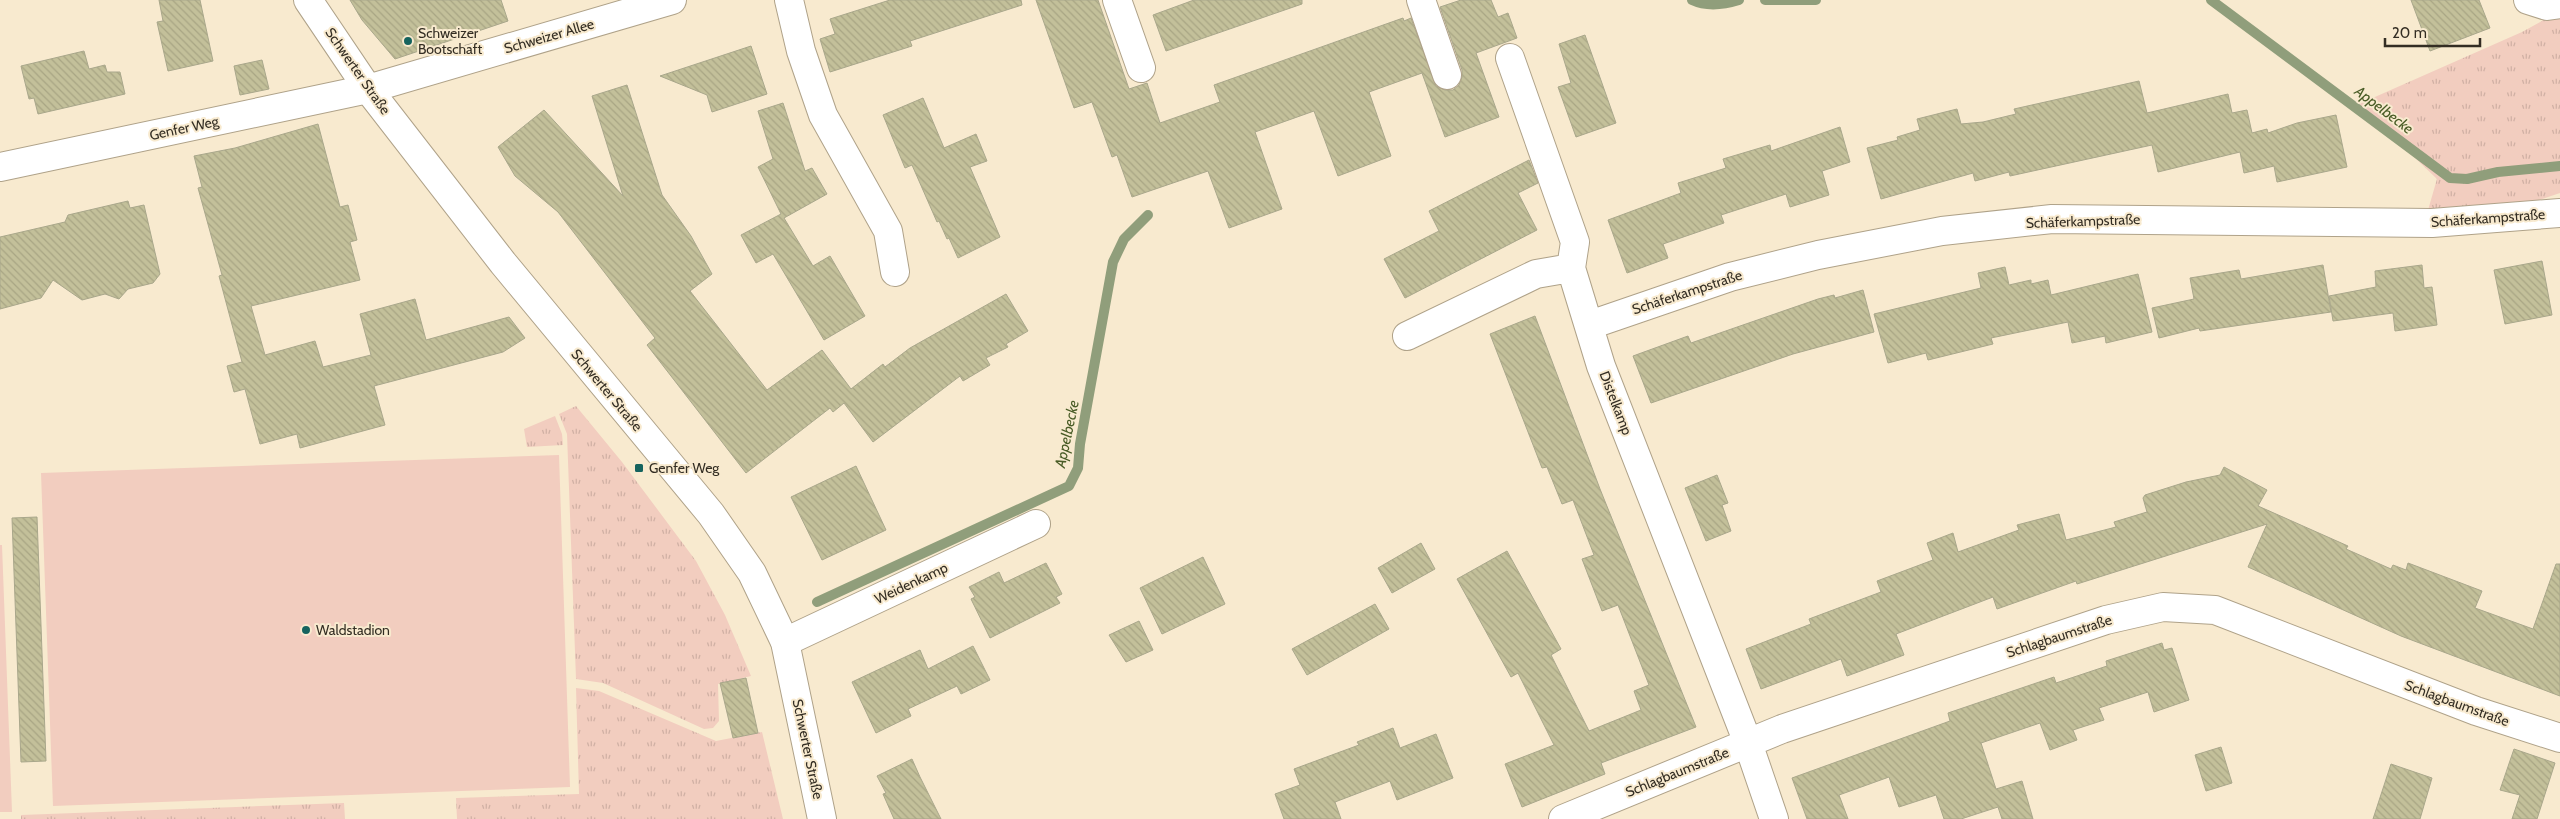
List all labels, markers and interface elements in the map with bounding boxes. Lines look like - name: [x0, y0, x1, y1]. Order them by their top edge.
- street label: Schweizer Allee: [502, 15, 596, 57]
- scale bar: [2385, 15, 2480, 47]
- street label: Schwerter Straße: [321, 24, 395, 118]
- place label: Schweizer Bootschaft: [418, 24, 482, 58]
- text: 20 m: [2392, 24, 2427, 42]
- marker: Schweizer Bootschaft: [402, 35, 414, 47]
- water label: Appelbecke: [2350, 82, 2417, 138]
- street label: Genfer Weg: [148, 112, 221, 144]
- street label: Schäferkampstraße: [2430, 205, 2546, 231]
- street label: Schäferkampstraße: [2025, 210, 2141, 232]
- street label: Schäferkampstraße: [1630, 266, 1744, 318]
- street label: Schwerter Straße: [567, 345, 647, 435]
- street label: Distelkamp: [1596, 369, 1636, 438]
- water label: Appelbecke: [1051, 398, 1083, 470]
- place label: Genfer Weg: [649, 459, 720, 477]
- marker: Genfer Weg: [633, 462, 645, 474]
- street label: Weidenkamp: [872, 558, 951, 608]
- street label: Schlagbaumstraße: [2004, 610, 2114, 662]
- place label: Waldstadion: [316, 621, 390, 639]
- marker: Waldstadion: [300, 624, 312, 636]
- street label: Schlagbaumstraße: [2402, 676, 2512, 730]
- street label: Schwerter Straße: [789, 697, 827, 801]
- street label: Schlagbaumstraße: [1623, 743, 1731, 801]

